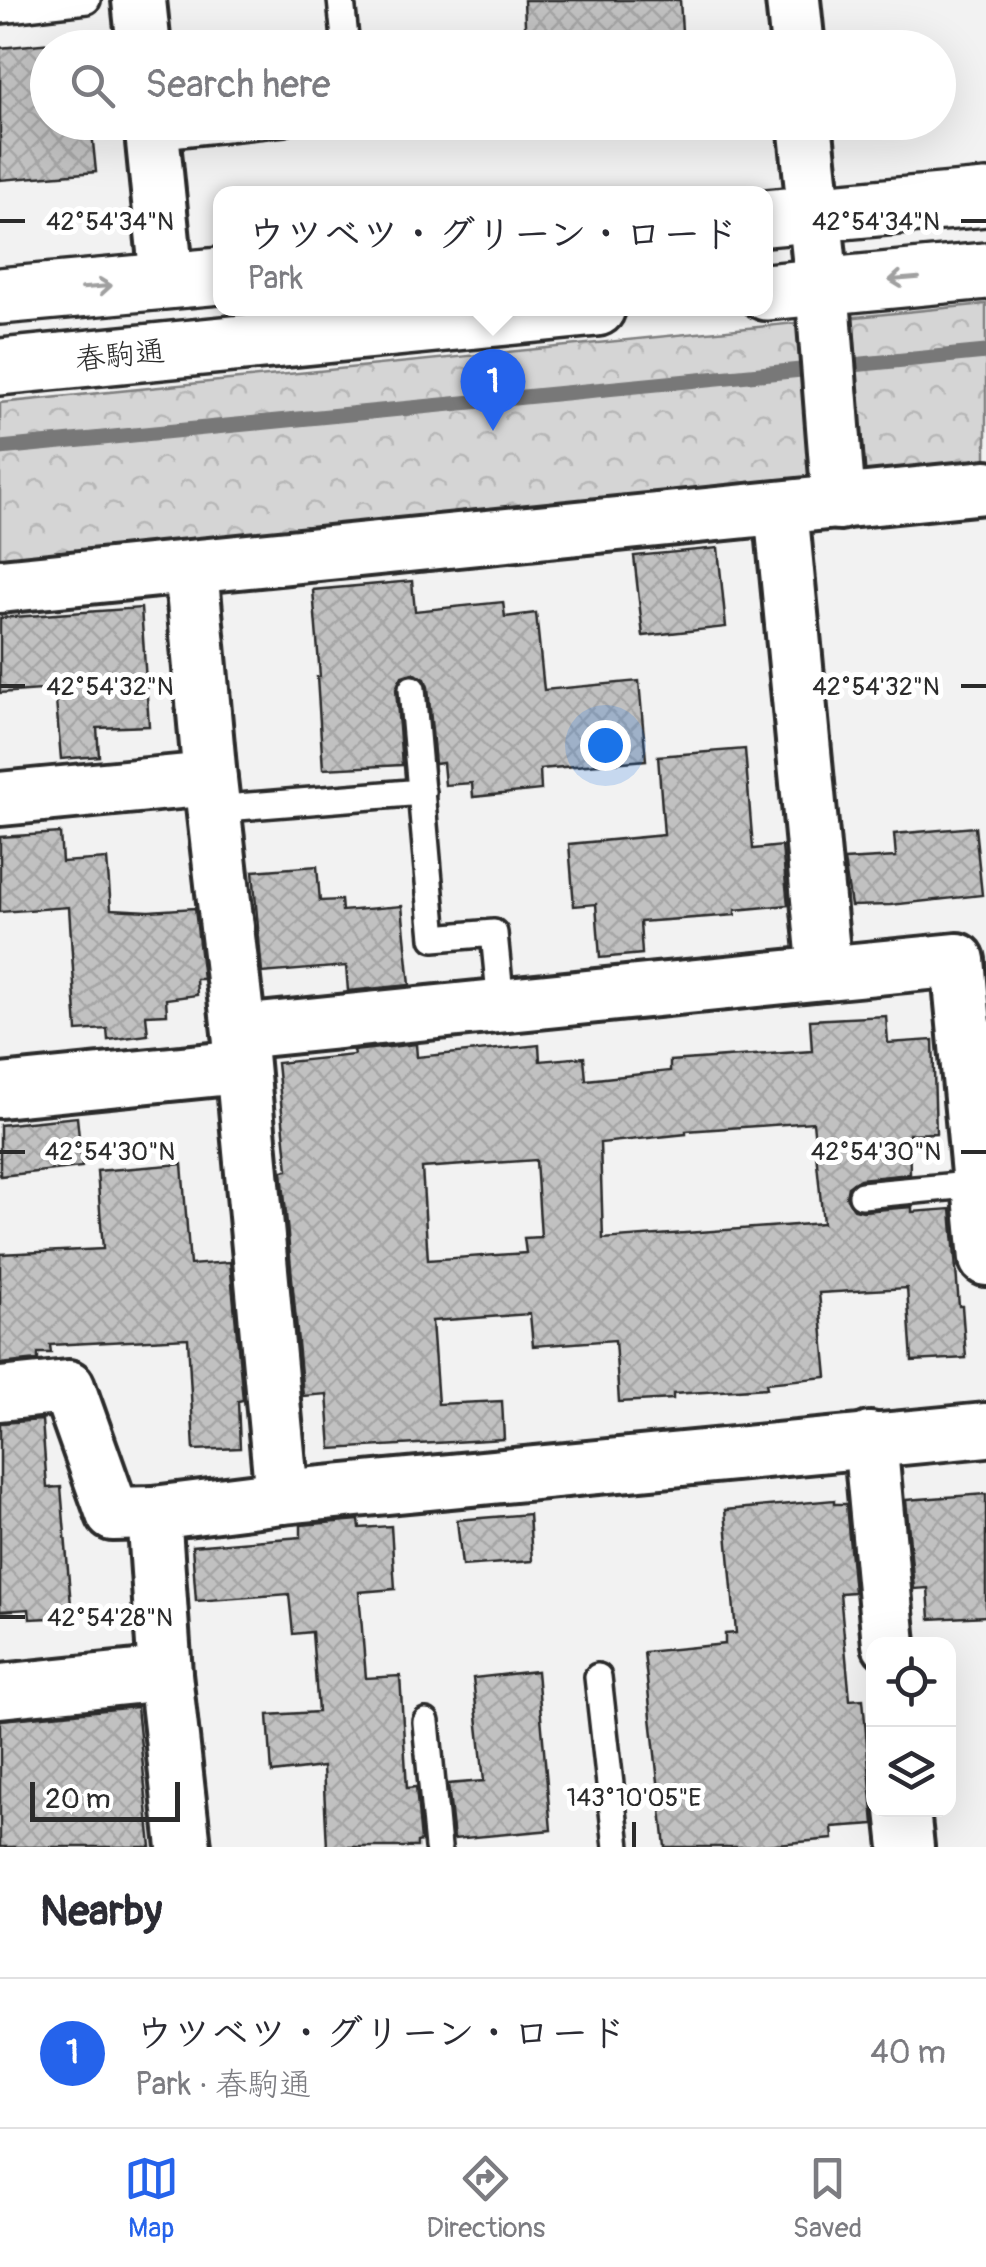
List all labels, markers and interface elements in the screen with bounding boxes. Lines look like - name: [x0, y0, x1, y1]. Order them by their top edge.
- search box: [30, 30, 956, 140]
- icon: search: [65, 58, 120, 113]
- text: Search here: [145, 61, 331, 109]
- popup: [213, 186, 773, 316]
- text: 42°54'34"N: [46, 207, 174, 238]
- text: 42°54'34"N: [812, 207, 940, 238]
- text: ウツベツ・グリーン・ロード: [247, 211, 739, 259]
- text: Park: [247, 259, 303, 299]
- one-way arrow: [889, 269, 921, 288]
- one-way arrow: [80, 277, 113, 296]
- street label: 春駒通: [73, 332, 167, 379]
- pin: 1: [460, 348, 526, 431]
- text: 42°54'32"N: [46, 672, 174, 703]
- text: 42°54'32"N: [812, 672, 940, 703]
- your location: [580, 720, 631, 771]
- text: 42°54'30"N: [45, 1137, 175, 1168]
- text: 42°54'30"N: [811, 1137, 941, 1168]
- text: 42°54'28"N: [47, 1603, 173, 1634]
- map controls: [866, 1637, 956, 1817]
- button: locate: [866, 1637, 956, 1727]
- button: layers: [866, 1727, 956, 1817]
- scale bar: [30, 1777, 180, 1822]
- text: 20 m: [45, 1782, 111, 1817]
- text: 143°10'05"E: [567, 1783, 701, 1814]
- text: Nearby: [40, 1886, 162, 1938]
- text: ウツベツ・グリーン・ロード: [135, 2010, 627, 2058]
- text: 1: [66, 2033, 79, 2073]
- text: 40 m: [870, 2033, 946, 2073]
- text: Park · 春駒通: [135, 2065, 311, 2105]
- tab: Map: [124, 2151, 179, 2246]
- tab: Directions: [426, 2151, 545, 2246]
- tab: Saved: [793, 2151, 862, 2246]

